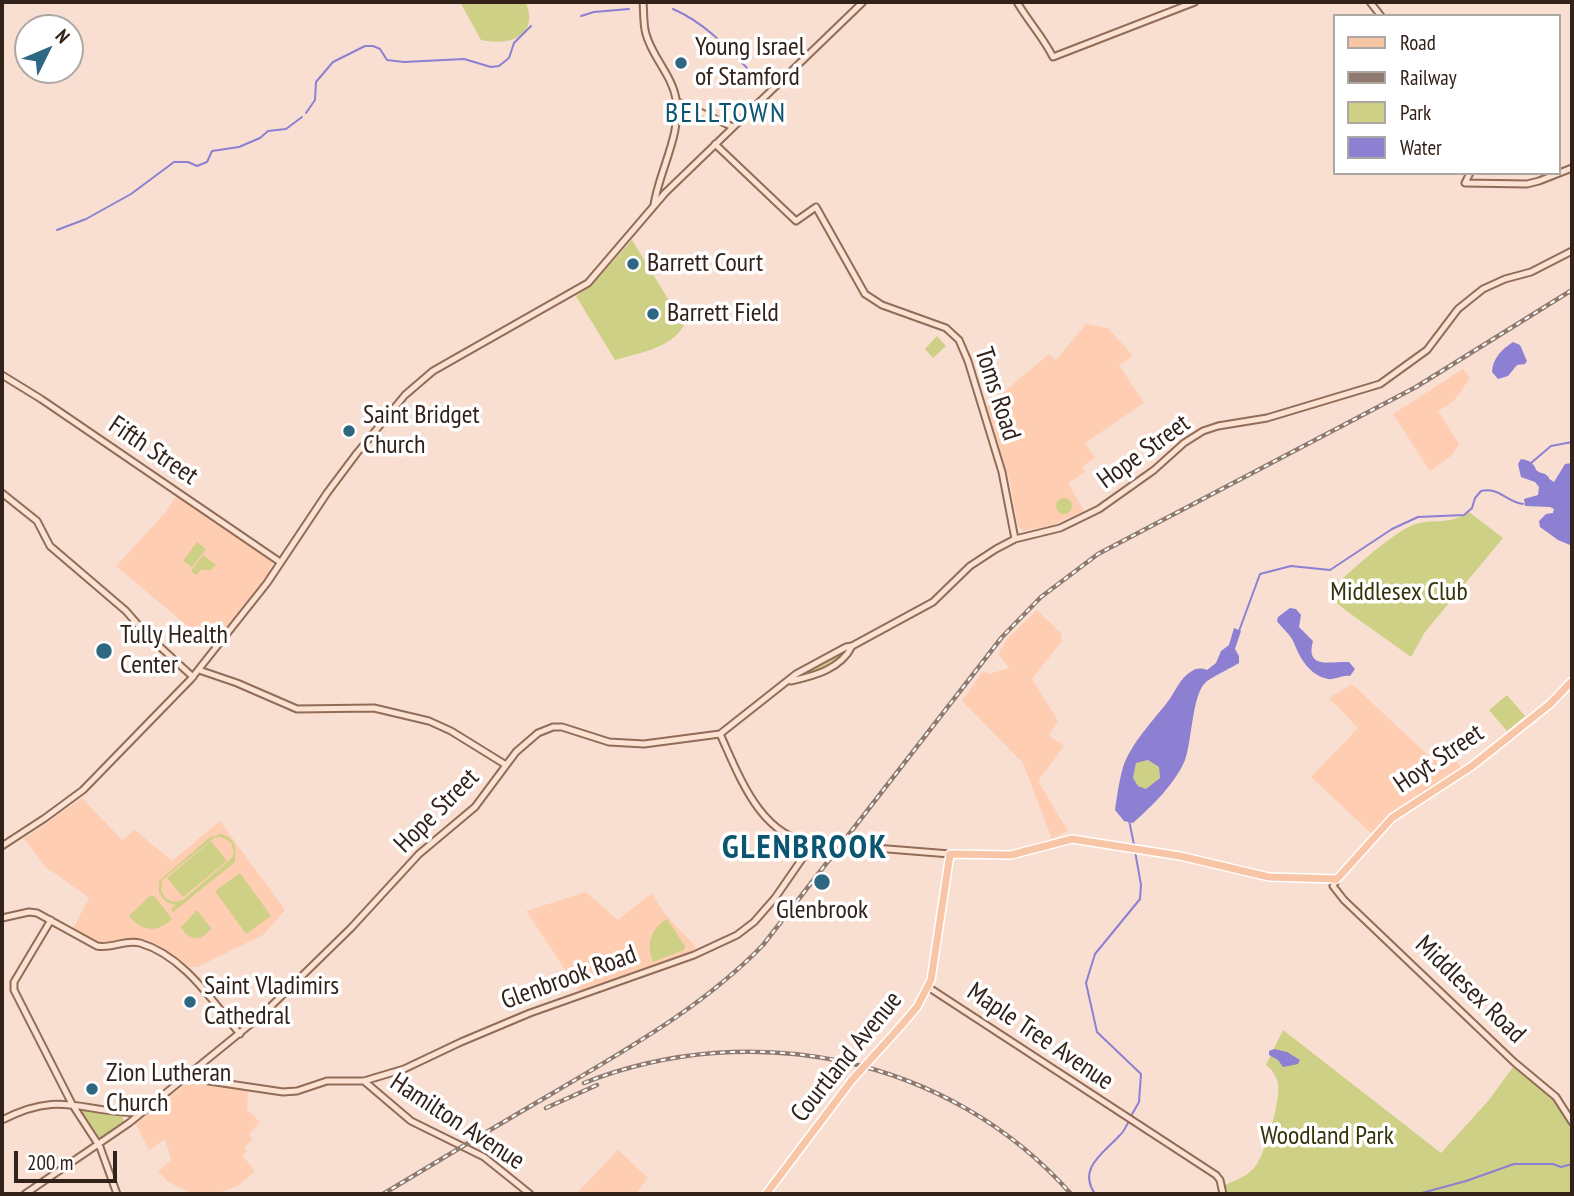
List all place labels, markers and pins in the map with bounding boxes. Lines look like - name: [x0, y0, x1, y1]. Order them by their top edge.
- place label: Young Israel of Stamford: [695, 32, 805, 94]
- marker: Young Israel of Stamford: [673, 55, 689, 71]
- place label: Barrett Court: [647, 248, 763, 280]
- marker: Barrett Court: [625, 256, 641, 272]
- place label: Barrett Field: [667, 298, 779, 330]
- marker: Barrett Field: [645, 306, 661, 322]
- place label: Saint Bridget Church: [363, 400, 480, 462]
- marker: Saint Bridget Church: [341, 423, 357, 439]
- place label: Tully Health Center: [120, 620, 228, 682]
- marker: Tully Health Center: [94, 641, 114, 661]
- marker: Glenbrook: [812, 872, 832, 892]
- place label: Glenbrook: [776, 895, 868, 927]
- place label: Saint Vladimirs Cathedral: [204, 971, 339, 1032]
- marker: Saint Vladimirs Cathedral: [182, 994, 198, 1010]
- place label: Zion Lutheran Church: [106, 1058, 231, 1120]
- marker: Zion Lutheran Church: [84, 1081, 100, 1097]

